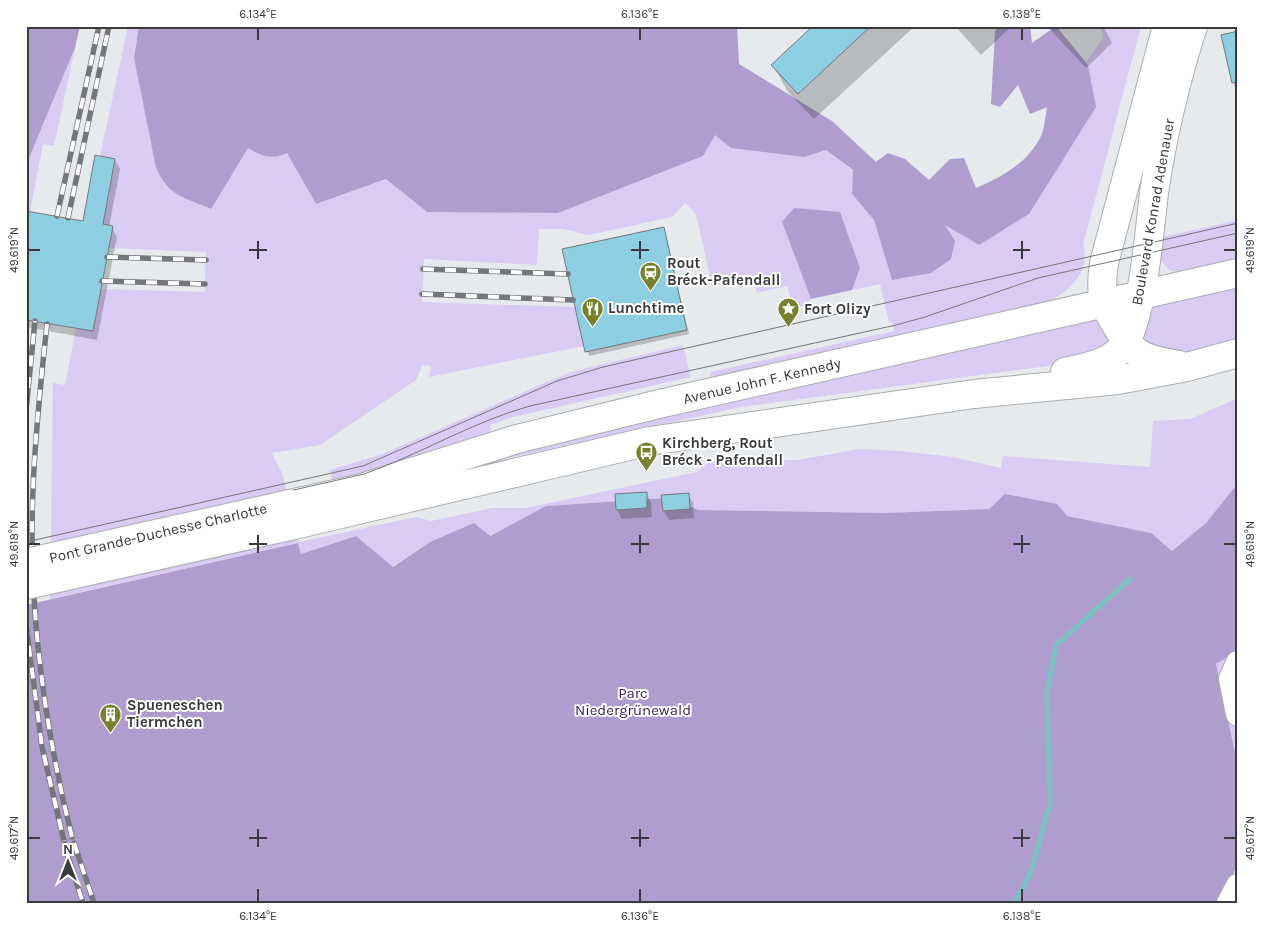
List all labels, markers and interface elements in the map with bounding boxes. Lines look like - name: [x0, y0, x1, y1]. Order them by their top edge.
- text: 6.134°E: [239, 7, 277, 21]
- text: 6.136°E: [621, 7, 659, 21]
- text: 6.138°E: [1003, 7, 1041, 21]
- street label: Boulevard Konrad Adenauer: [1128, 117, 1178, 307]
- text: 49.619°N: [7, 227, 21, 273]
- text: 49.619°N: [1243, 227, 1257, 273]
- place label: Rout Bréck-Pafendall: [667, 254, 780, 289]
- station icon: Rout Bréck-Pafendall: [639, 260, 663, 291]
- restaurant icon: Lunchtime: [580, 296, 604, 327]
- place icon: Fort Olizy: [776, 297, 800, 328]
- place label: Lunchtime: [608, 299, 685, 317]
- place label: Fort Olizy: [804, 300, 871, 318]
- street label: Avenue John F. Kennedy: [681, 354, 843, 408]
- place label: Kirchberg, Rout Bréck - Pafendall: [662, 434, 783, 469]
- bus stop icon: Kirchberg, Rout Bréck - Pafendall: [634, 440, 658, 471]
- street label: Pont Grande-Duchesse Charlotte: [47, 499, 269, 567]
- text: 49.618°N: [7, 521, 21, 567]
- text: 49.618°N: [1243, 521, 1257, 567]
- park label: Parc Niedergrünewald: [575, 684, 691, 719]
- place label: Spueneschen Tiermchen: [127, 696, 223, 731]
- building icon: Spueneschen Tiermchen: [99, 702, 123, 733]
- text: 49.617°N: [7, 816, 21, 860]
- text: 49.617°N: [1243, 816, 1257, 860]
- north arrow: [42, 836, 92, 886]
- text: N: [63, 841, 73, 858]
- text: 6.134°E: [239, 909, 277, 923]
- text: 6.136°E: [621, 909, 659, 923]
- text: 6.138°E: [1003, 909, 1041, 923]

